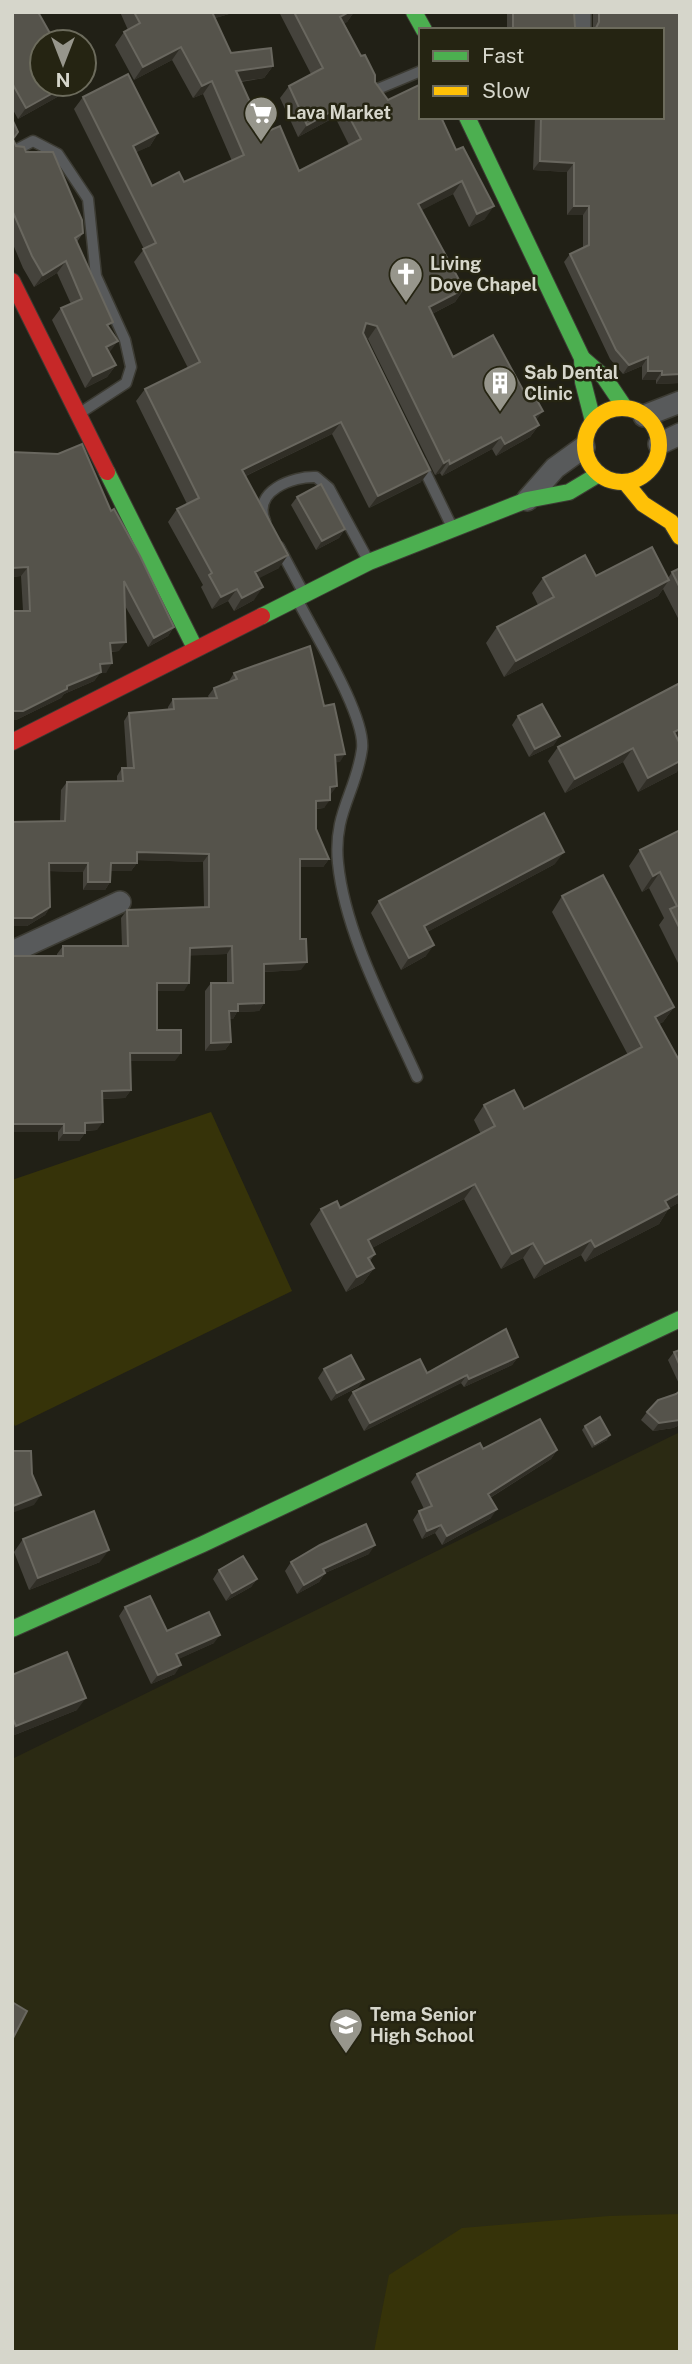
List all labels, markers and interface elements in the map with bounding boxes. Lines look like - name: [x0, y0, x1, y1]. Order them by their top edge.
- north arrow: [28, 28, 98, 98]
- legend: [419, 28, 664, 119]
- text: Fast: [482, 43, 524, 68]
- text: N: [56, 69, 70, 91]
- text: Slow: [482, 78, 530, 103]
- supermarket icon: Lava Market: [242, 94, 280, 143]
- place label: Lava Market: [286, 102, 391, 123]
- place label: Living Dove Chapel: [430, 253, 538, 295]
- church icon: Living Dove Chapel: [387, 255, 425, 304]
- place label: Sab Dental Clinic: [524, 362, 619, 404]
- building icon: Sab Dental Clinic: [481, 364, 519, 413]
- place label: Tema Senior High School: [370, 2004, 477, 2046]
- school or university icon: Tema Senior High School: [327, 2006, 365, 2055]

